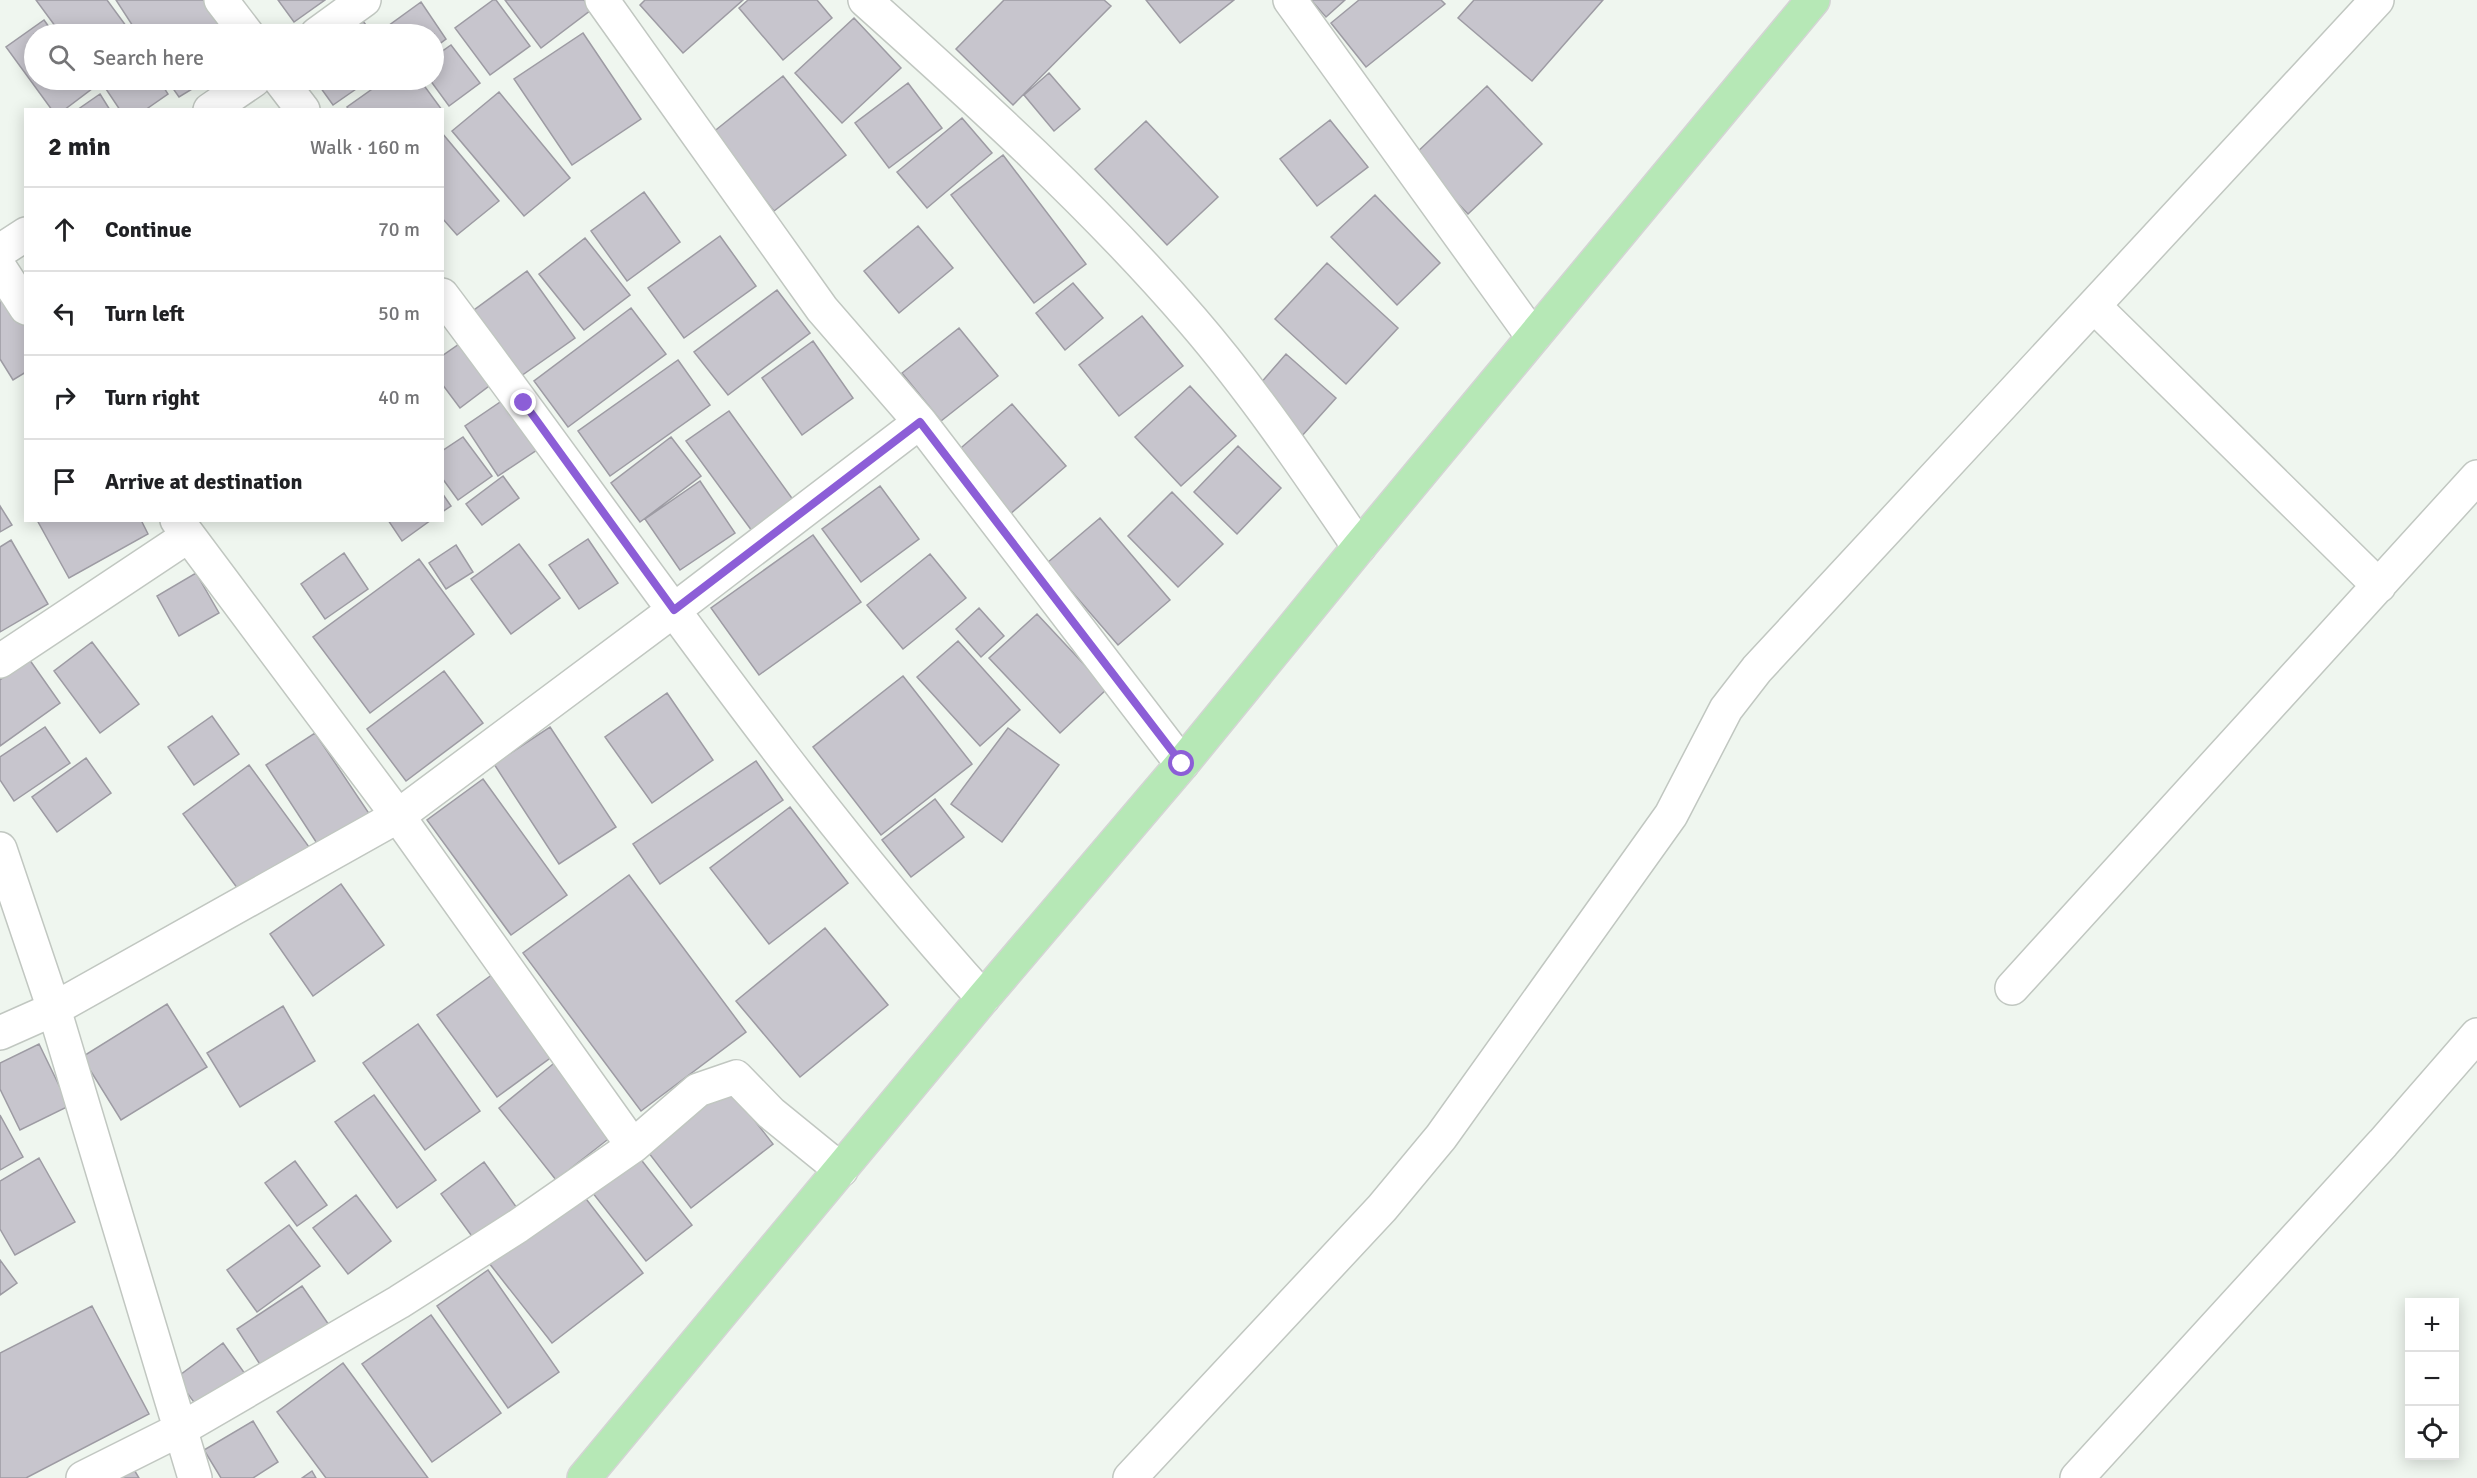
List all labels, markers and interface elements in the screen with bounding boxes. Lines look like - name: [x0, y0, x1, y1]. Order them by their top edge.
- search box: [24, 24, 444, 90]
- icon: search: [45, 41, 78, 74]
- text: Search here: [93, 44, 204, 71]
- text: 2 min: [48, 131, 111, 163]
- text: Walk · 160 m: [310, 135, 420, 160]
- icon: ahead: [48, 213, 81, 246]
- text: Continue: [105, 216, 192, 243]
- text: 70 m: [378, 217, 420, 242]
- icon: left: [48, 297, 81, 330]
- text: Turn left: [105, 300, 185, 327]
- text: 50 m: [378, 301, 420, 326]
- icon: right: [48, 381, 81, 414]
- text: Turn right: [105, 384, 200, 411]
- text: 40 m: [378, 385, 420, 410]
- route end: [510, 389, 536, 415]
- icon: arrive: [48, 465, 81, 498]
- text: Arrive at destination: [105, 468, 302, 495]
- route start: [1168, 750, 1194, 776]
- map controls: [2405, 1298, 2459, 1460]
- button: +: [2405, 1298, 2459, 1352]
- button: −: [2405, 1352, 2459, 1406]
- button: locate: [2405, 1406, 2459, 1460]

